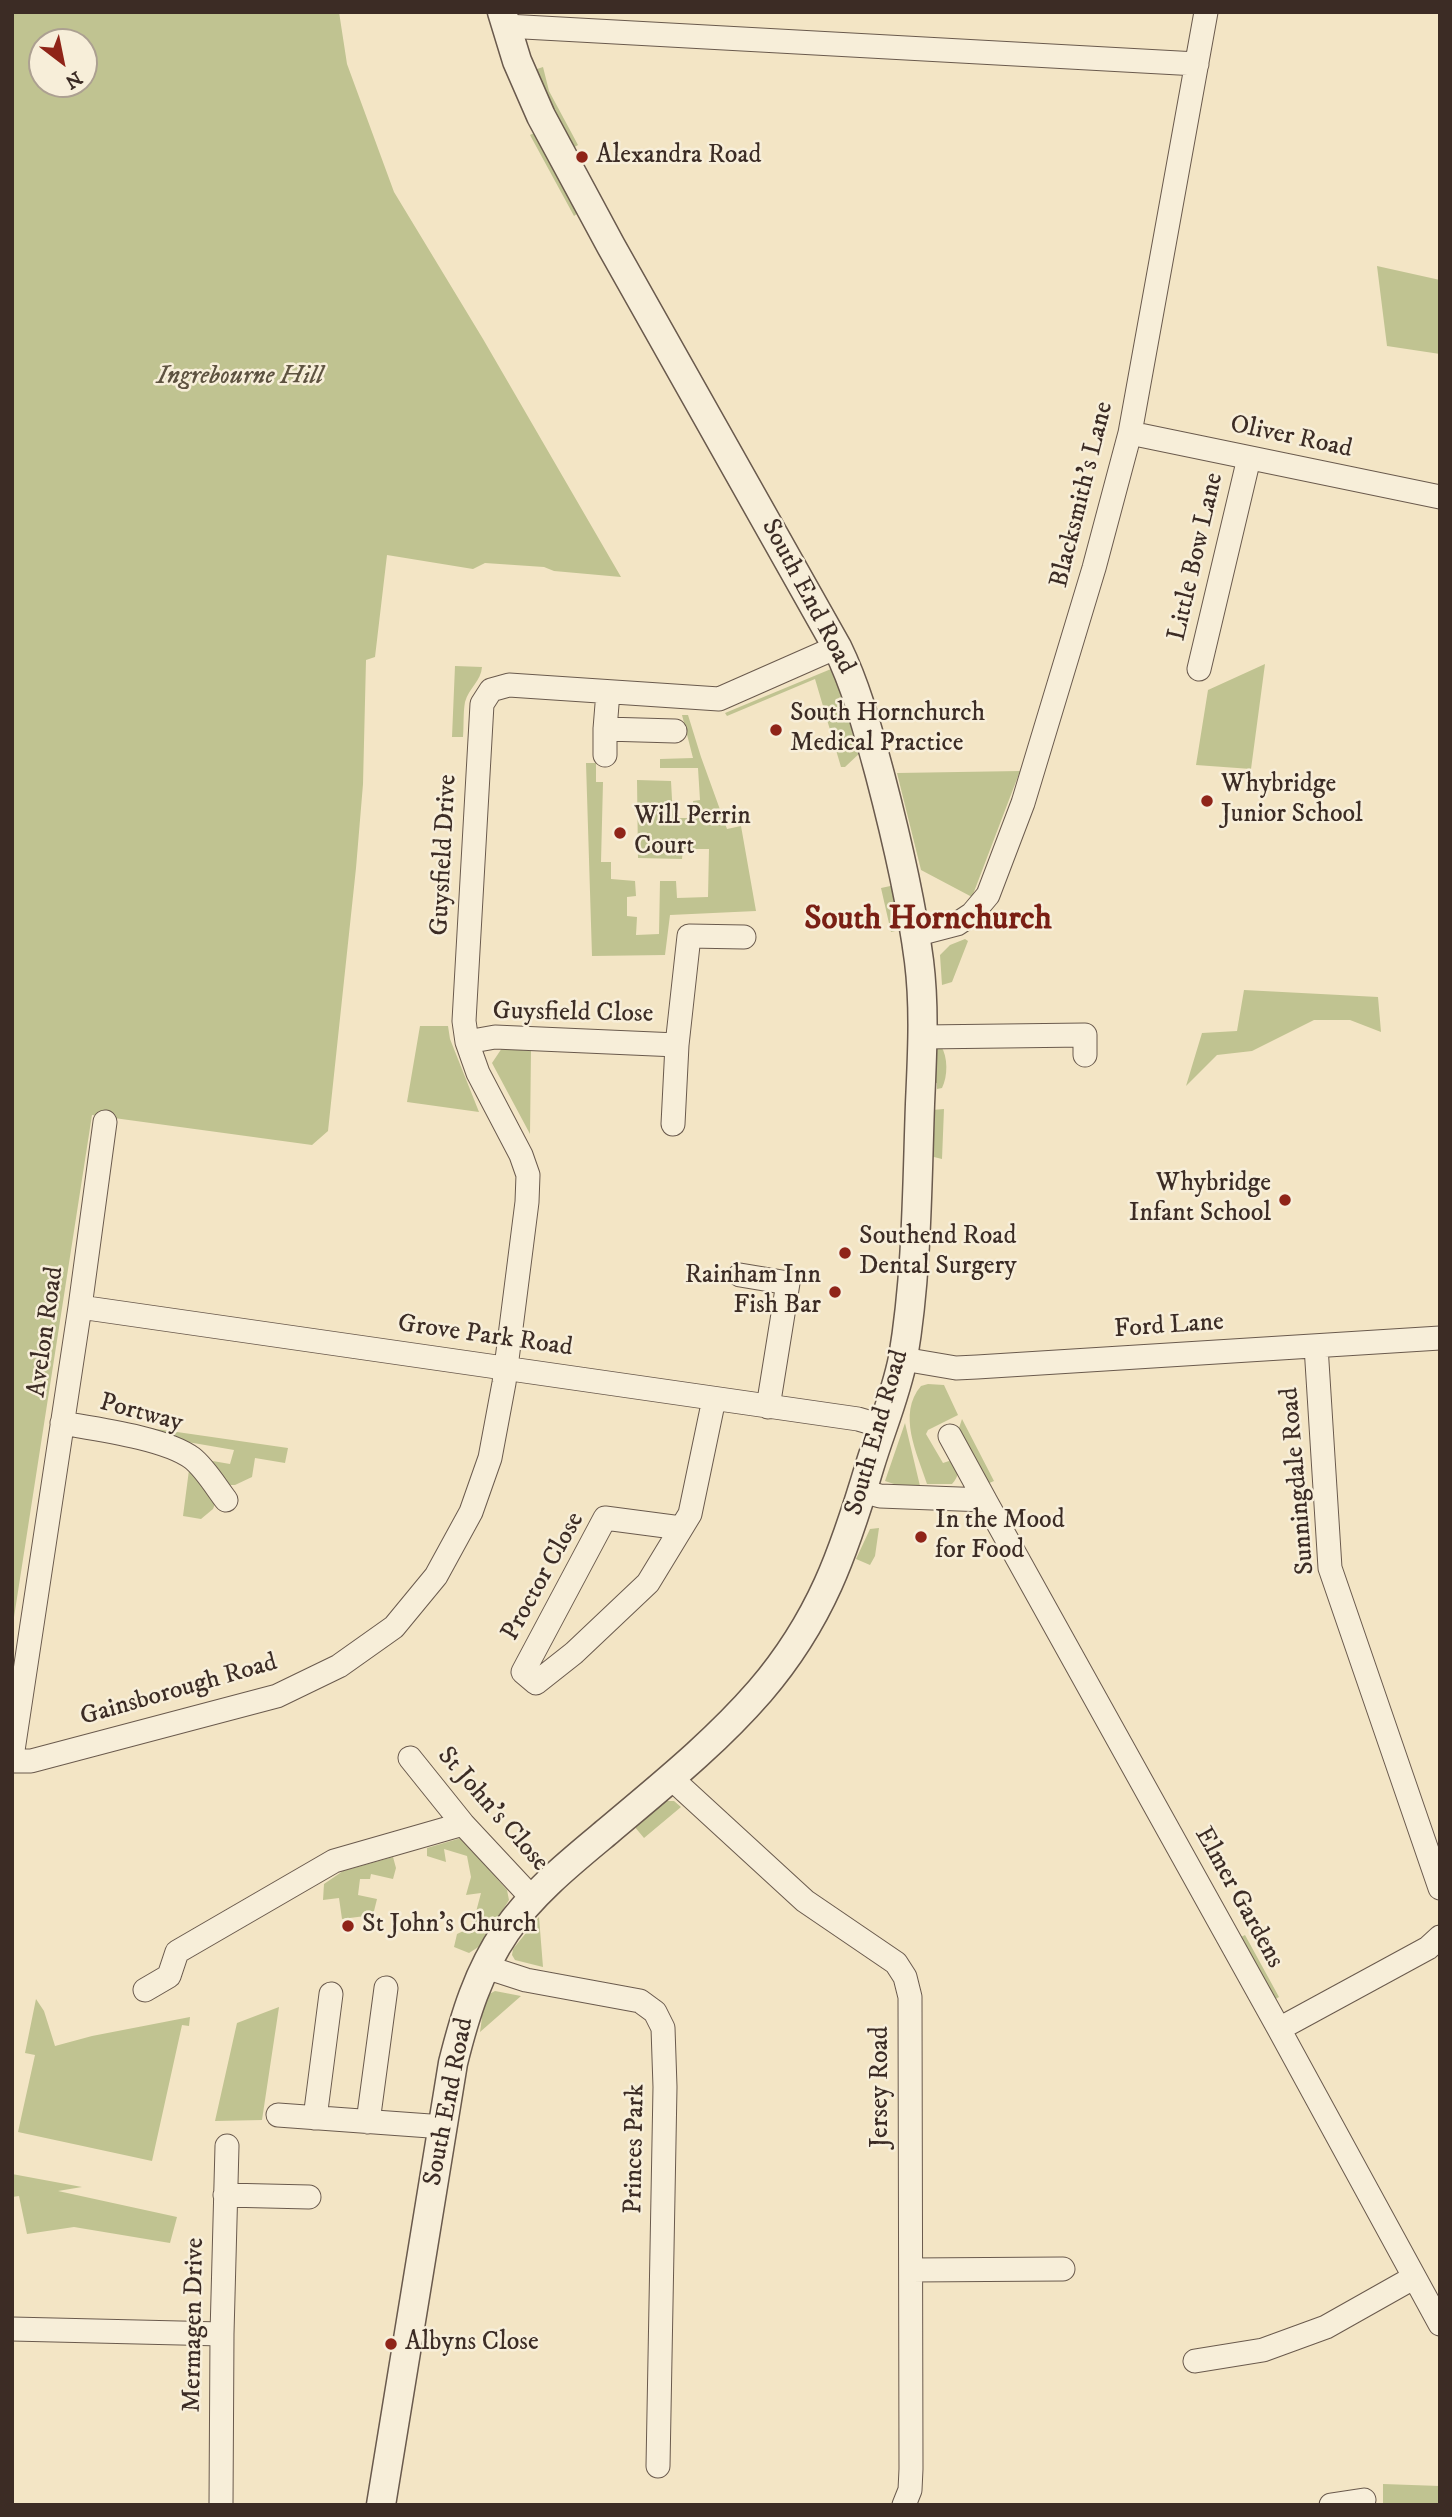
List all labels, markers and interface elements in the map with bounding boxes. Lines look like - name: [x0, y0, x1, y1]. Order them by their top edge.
- north arrow: [28, 28, 98, 98]
- text: N: [61, 66, 86, 93]
- place label: Alexandra Road: [596, 141, 761, 173]
- marker: Alexandra Road: [574, 149, 590, 165]
- park label: Ingrebourne Hill: [157, 362, 323, 394]
- street label: Blacksmith's Lane: [1045, 399, 1121, 591]
- street label: Oliver Road: [1227, 410, 1355, 466]
- street label: Little Bow Lane: [1163, 470, 1231, 644]
- street label: South End Road: [753, 514, 861, 680]
- place label: South Hornchurch Medical Practice: [790, 699, 985, 760]
- marker: South Hornchurch Medical Practice: [768, 722, 784, 738]
- place label: Whybridge Junior School: [1221, 770, 1363, 832]
- street label: Guysfield Drive: [425, 774, 465, 936]
- marker: Whybridge Junior School: [1199, 793, 1215, 809]
- place label: Will Perrin Court: [634, 802, 751, 864]
- marker: Will Perrin Court: [612, 825, 628, 841]
- district label: South Hornchurch: [804, 901, 1052, 941]
- street label: Guysfield Close: [492, 997, 654, 1031]
- place label: Whybridge Infant School: [1129, 1169, 1271, 1230]
- marker: Whybridge Infant School: [1277, 1192, 1293, 1208]
- place label: Southend Road Dental Surgery: [859, 1222, 1017, 1284]
- marker: Southend Road Dental Surgery: [837, 1245, 853, 1261]
- place label: Rainham Inn Fish Bar: [685, 1261, 821, 1322]
- street label: Avelon Road: [22, 1265, 72, 1399]
- marker: Rainham Inn Fish Bar: [827, 1284, 843, 1300]
- street label: Ford Lane: [1113, 1308, 1225, 1346]
- street label: Grove Park Road: [396, 1309, 574, 1365]
- street label: South End Road: [839, 1347, 917, 1519]
- street label: Sunningdale Road: [1275, 1386, 1323, 1576]
- street label: Portway: [96, 1388, 186, 1440]
- place label: In the Mood for Food: [935, 1506, 1065, 1568]
- street label: Proctor Close: [496, 1507, 592, 1647]
- marker: In the Mood for Food: [913, 1529, 929, 1545]
- street label: Gainsborough Road: [77, 1648, 281, 1734]
- street label: St John's Close: [430, 1741, 554, 1879]
- street label: Elmer Gardens: [1186, 1822, 1290, 1974]
- place label: St John's Church: [362, 1910, 537, 1942]
- marker: St John's Church: [340, 1918, 356, 1934]
- street label: South End Road: [418, 2015, 482, 2189]
- street label: Jersey Road: [866, 2026, 898, 2148]
- street label: Princes Park: [619, 2084, 653, 2214]
- street label: Mermagen Drive: [178, 2237, 212, 2413]
- place label: Albyns Close: [405, 2328, 539, 2360]
- marker: Albyns Close: [383, 2336, 399, 2352]

